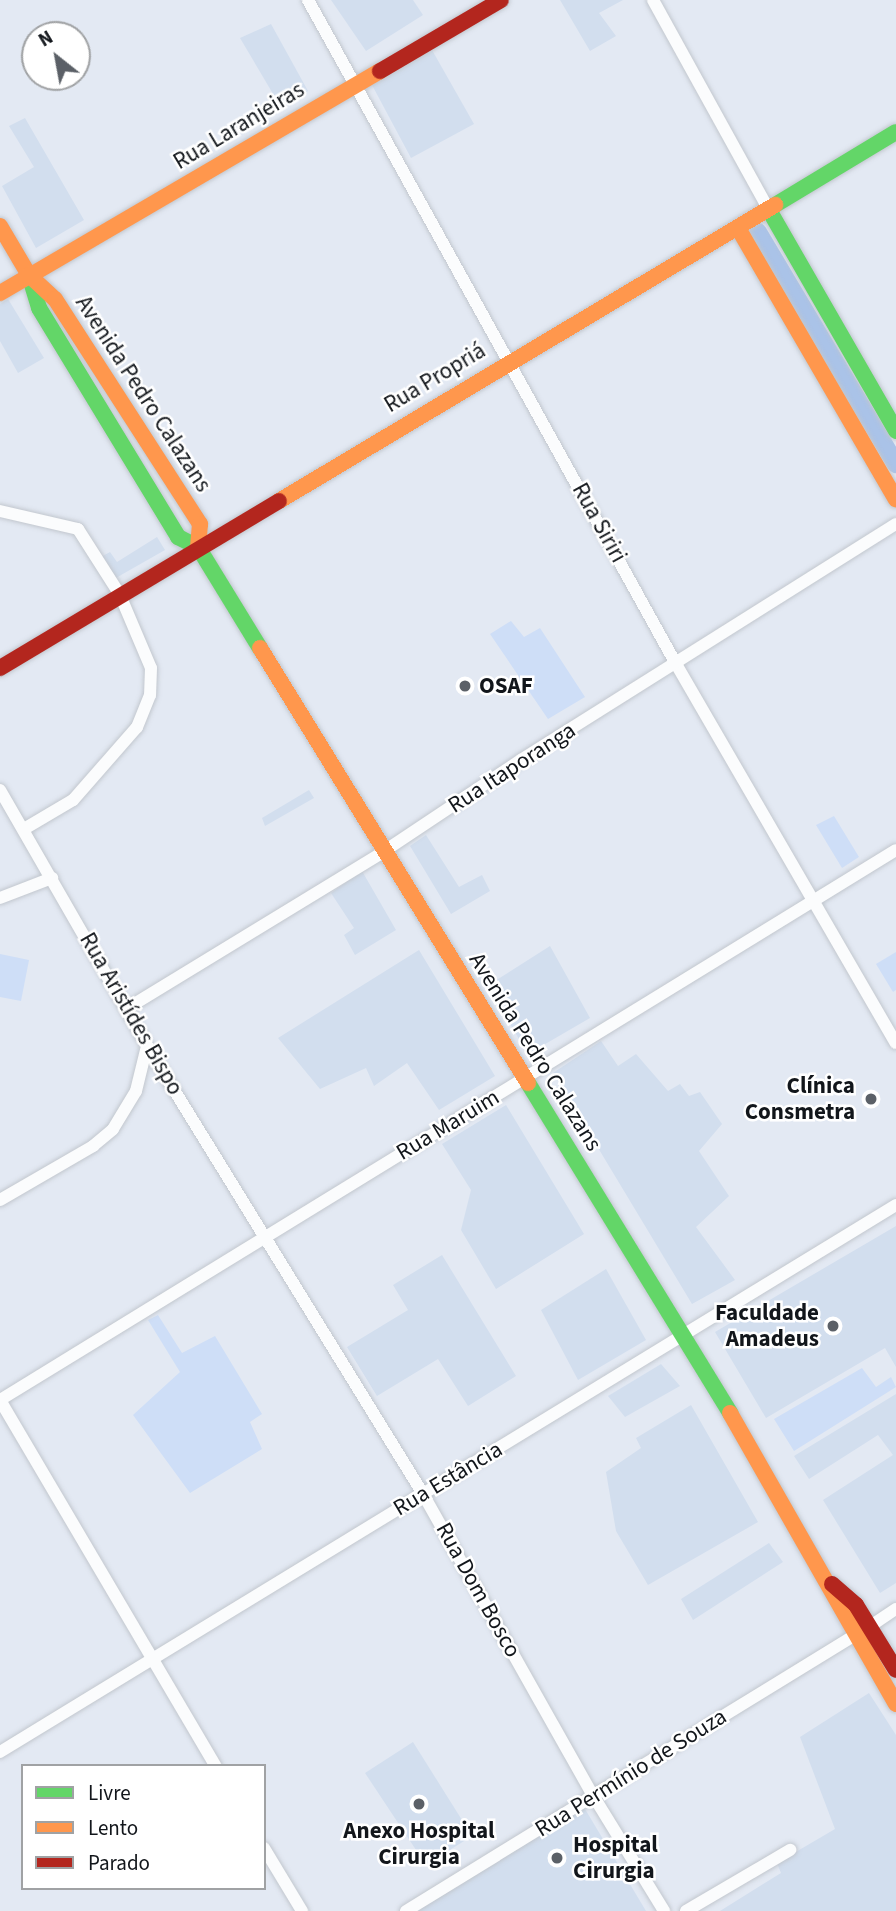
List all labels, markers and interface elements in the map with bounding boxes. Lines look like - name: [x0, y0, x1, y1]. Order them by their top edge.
- north arrow: [21, 21, 91, 91]
- text: N: [34, 24, 58, 54]
- street label: Rua Laranjeiras: [169, 76, 309, 176]
- street label: Avenida Pedro Calazans: [69, 291, 217, 497]
- street label: Rua Propriá: [379, 337, 491, 419]
- street label: Rua Siriri: [566, 478, 632, 568]
- place label: OSAF: [479, 672, 533, 700]
- marker: OSAF: [457, 678, 473, 694]
- street label: Rua Itaporanga: [443, 717, 581, 819]
- street label: Rua Aristídes Bispo: [73, 928, 189, 1100]
- street label: Avenida Pedro Calazans: [463, 948, 607, 1156]
- place label: Clínica Consmetra: [745, 1072, 855, 1126]
- street label: Rua Maruim: [391, 1083, 505, 1167]
- marker: Clínica Consmetra: [861, 1089, 881, 1109]
- place label: Faculdade Amadeus: [715, 1299, 819, 1353]
- marker: Faculdade Amadeus: [825, 1318, 841, 1334]
- street label: Rua Estância: [388, 1436, 508, 1522]
- street label: Rua Dom Bosco: [430, 1518, 526, 1662]
- street label: Rua Permínio de Souza: [530, 1703, 732, 1843]
- legend: [21, 1764, 266, 1890]
- text: Livre: [88, 1778, 131, 1808]
- marker: Anexo Hospital Cirurgia: [409, 1794, 429, 1814]
- text: Lento: [88, 1813, 138, 1843]
- place label: Anexo Hospital Cirurgia: [343, 1817, 495, 1871]
- place label: Hospital Cirurgia: [573, 1831, 658, 1885]
- text: Parado: [88, 1848, 150, 1878]
- marker: Hospital Cirurgia: [547, 1848, 567, 1868]

